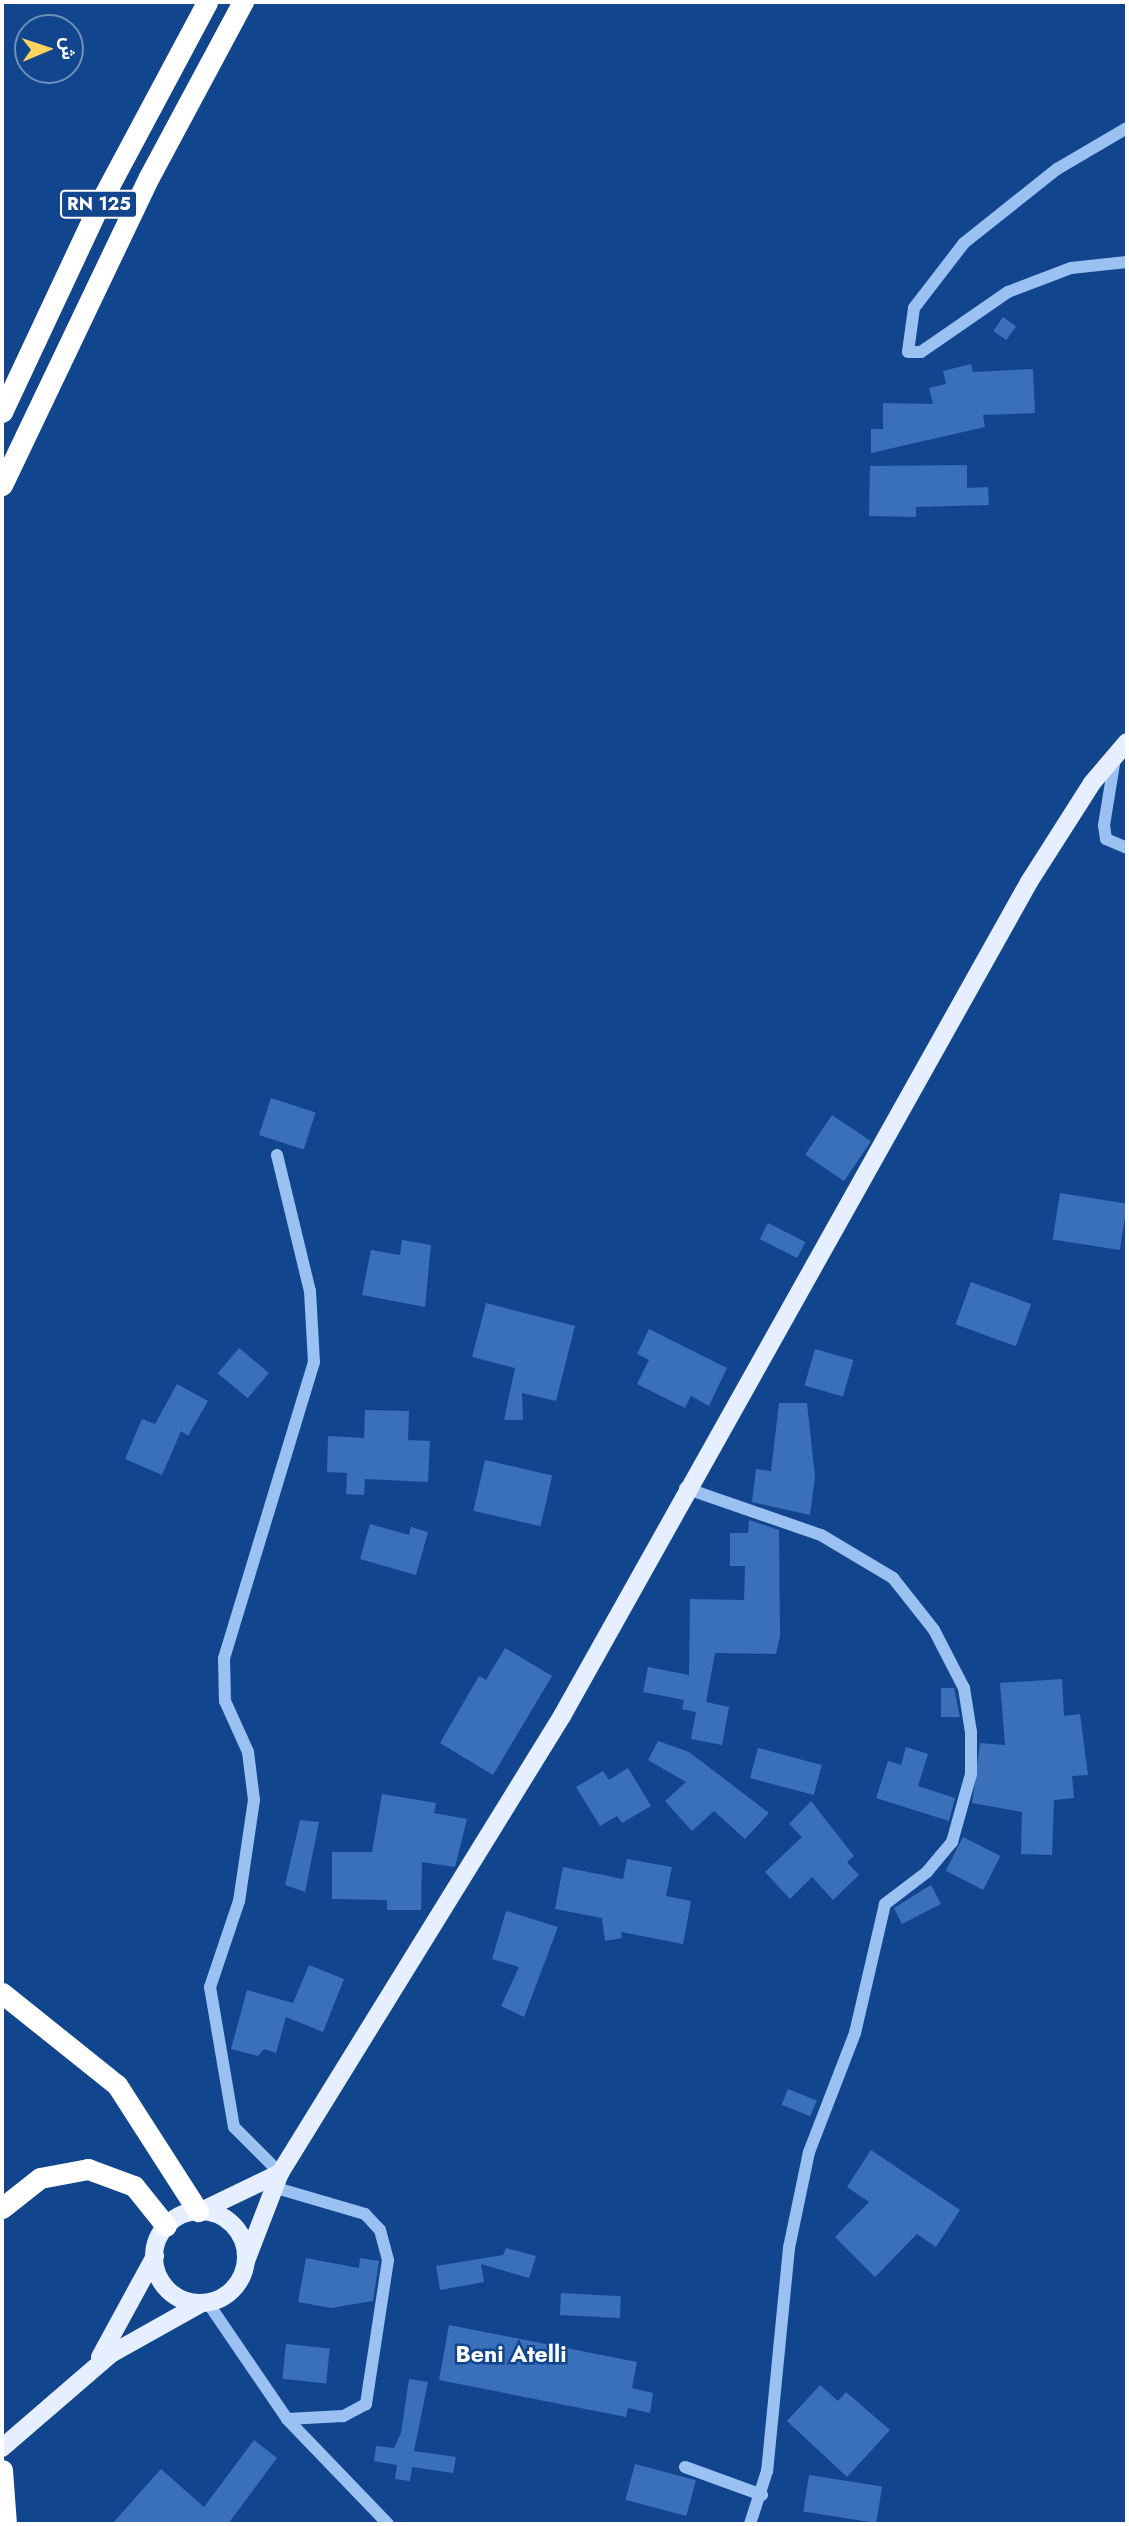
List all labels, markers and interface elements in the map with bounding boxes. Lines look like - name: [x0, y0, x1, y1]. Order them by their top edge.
- north arrow: [14, 14, 84, 84]
- text: ش: [55, 36, 82, 60]
- road number: RN 125: [59, 190, 139, 218]
- district label: Beni Atelli: [455, 2340, 567, 2368]

